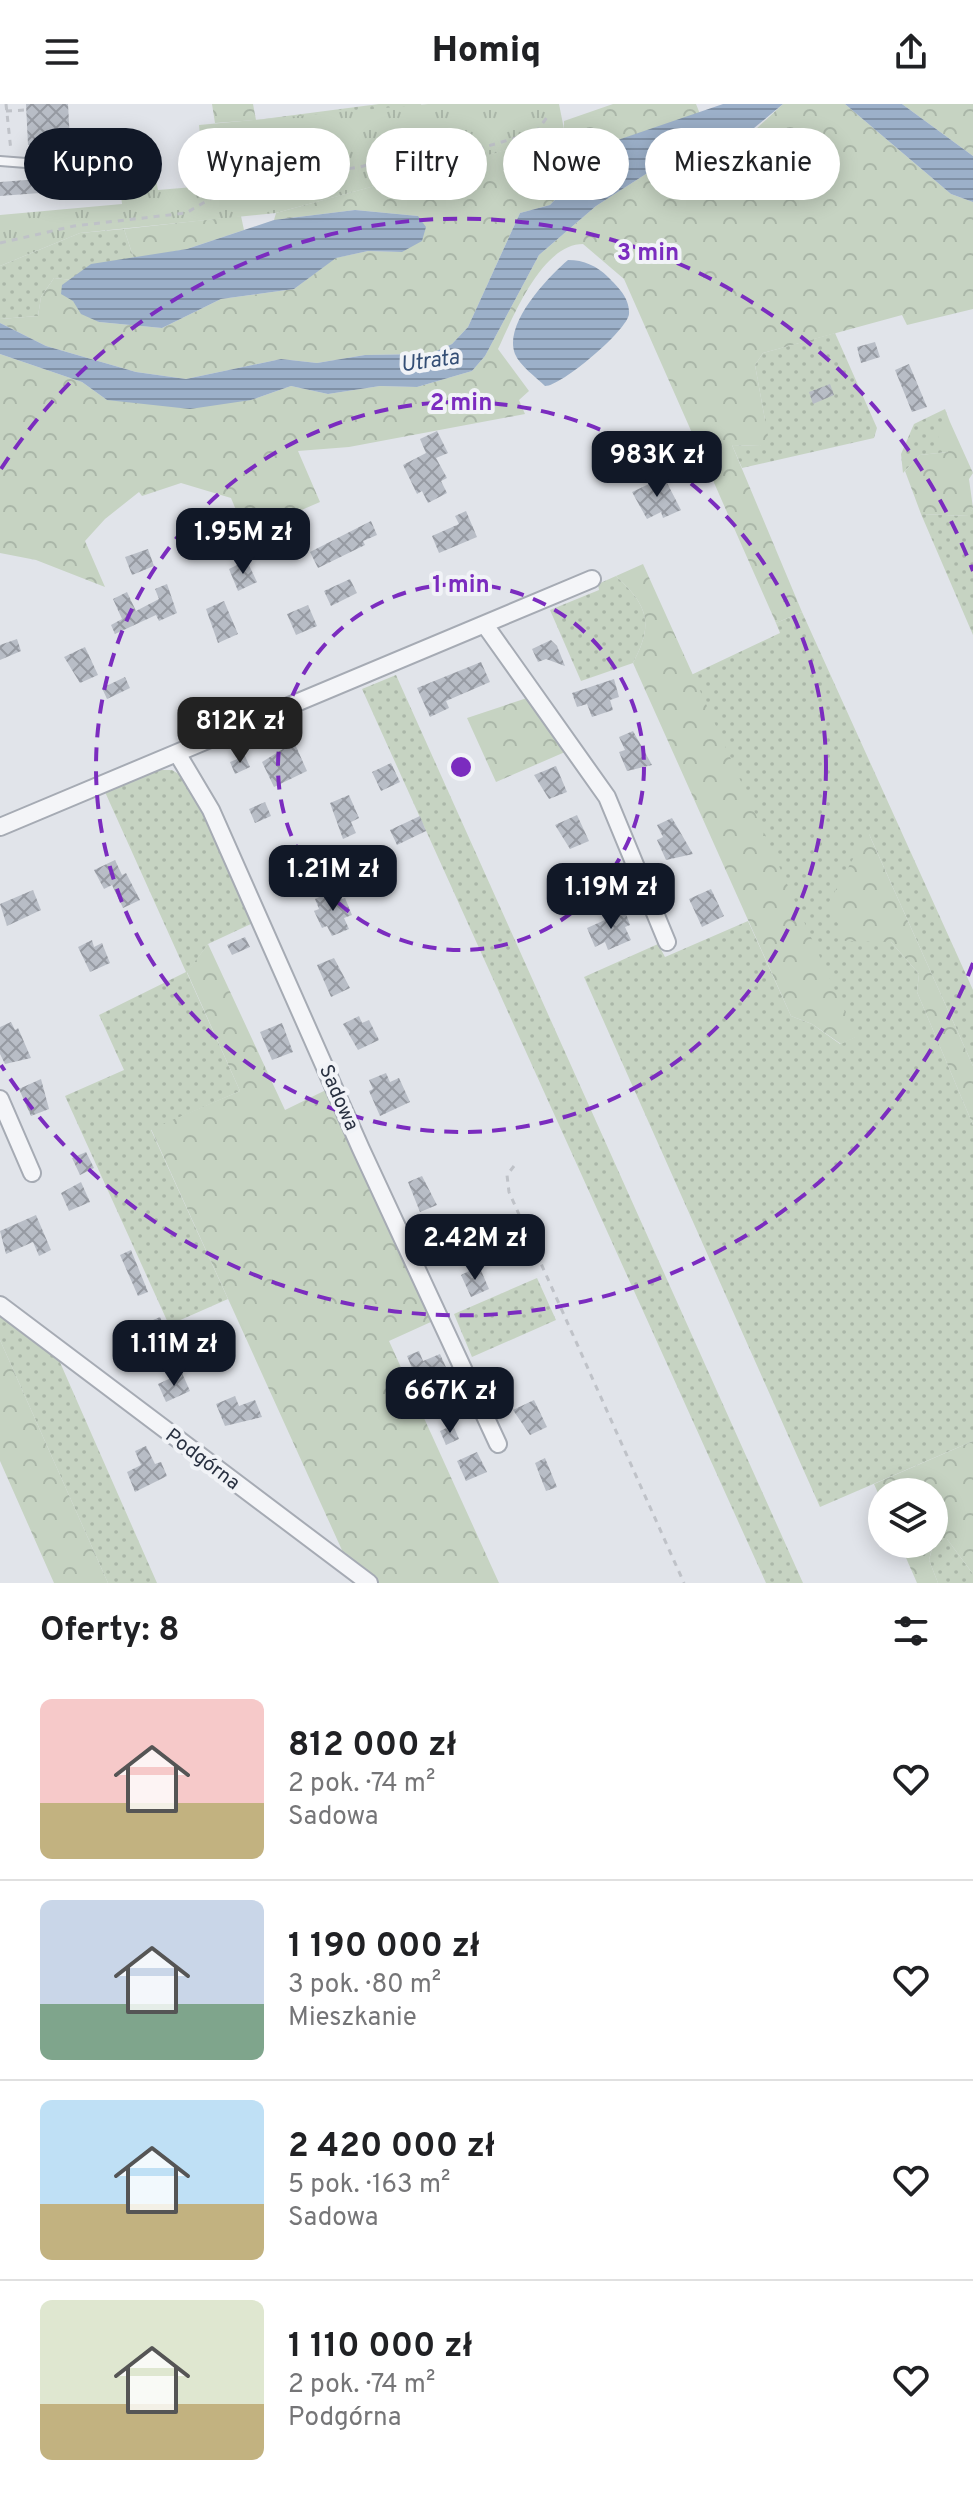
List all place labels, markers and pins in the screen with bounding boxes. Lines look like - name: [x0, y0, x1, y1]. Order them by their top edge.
- pin: 983K zł: [583, 431, 731, 499]
- pin: 1.95M zł: [160, 508, 326, 576]
- pin: 812K zł: [166, 697, 314, 765]
- centre of rings: [447, 753, 475, 781]
- pin: 1.21M zł: [250, 845, 416, 913]
- pin: 1.19M zł: [528, 863, 694, 931]
- pin: 2.42M zł: [392, 1214, 558, 1282]
- pin: 1.11M zł: [91, 1320, 257, 1388]
- pin: 667K zł: [376, 1367, 524, 1435]

